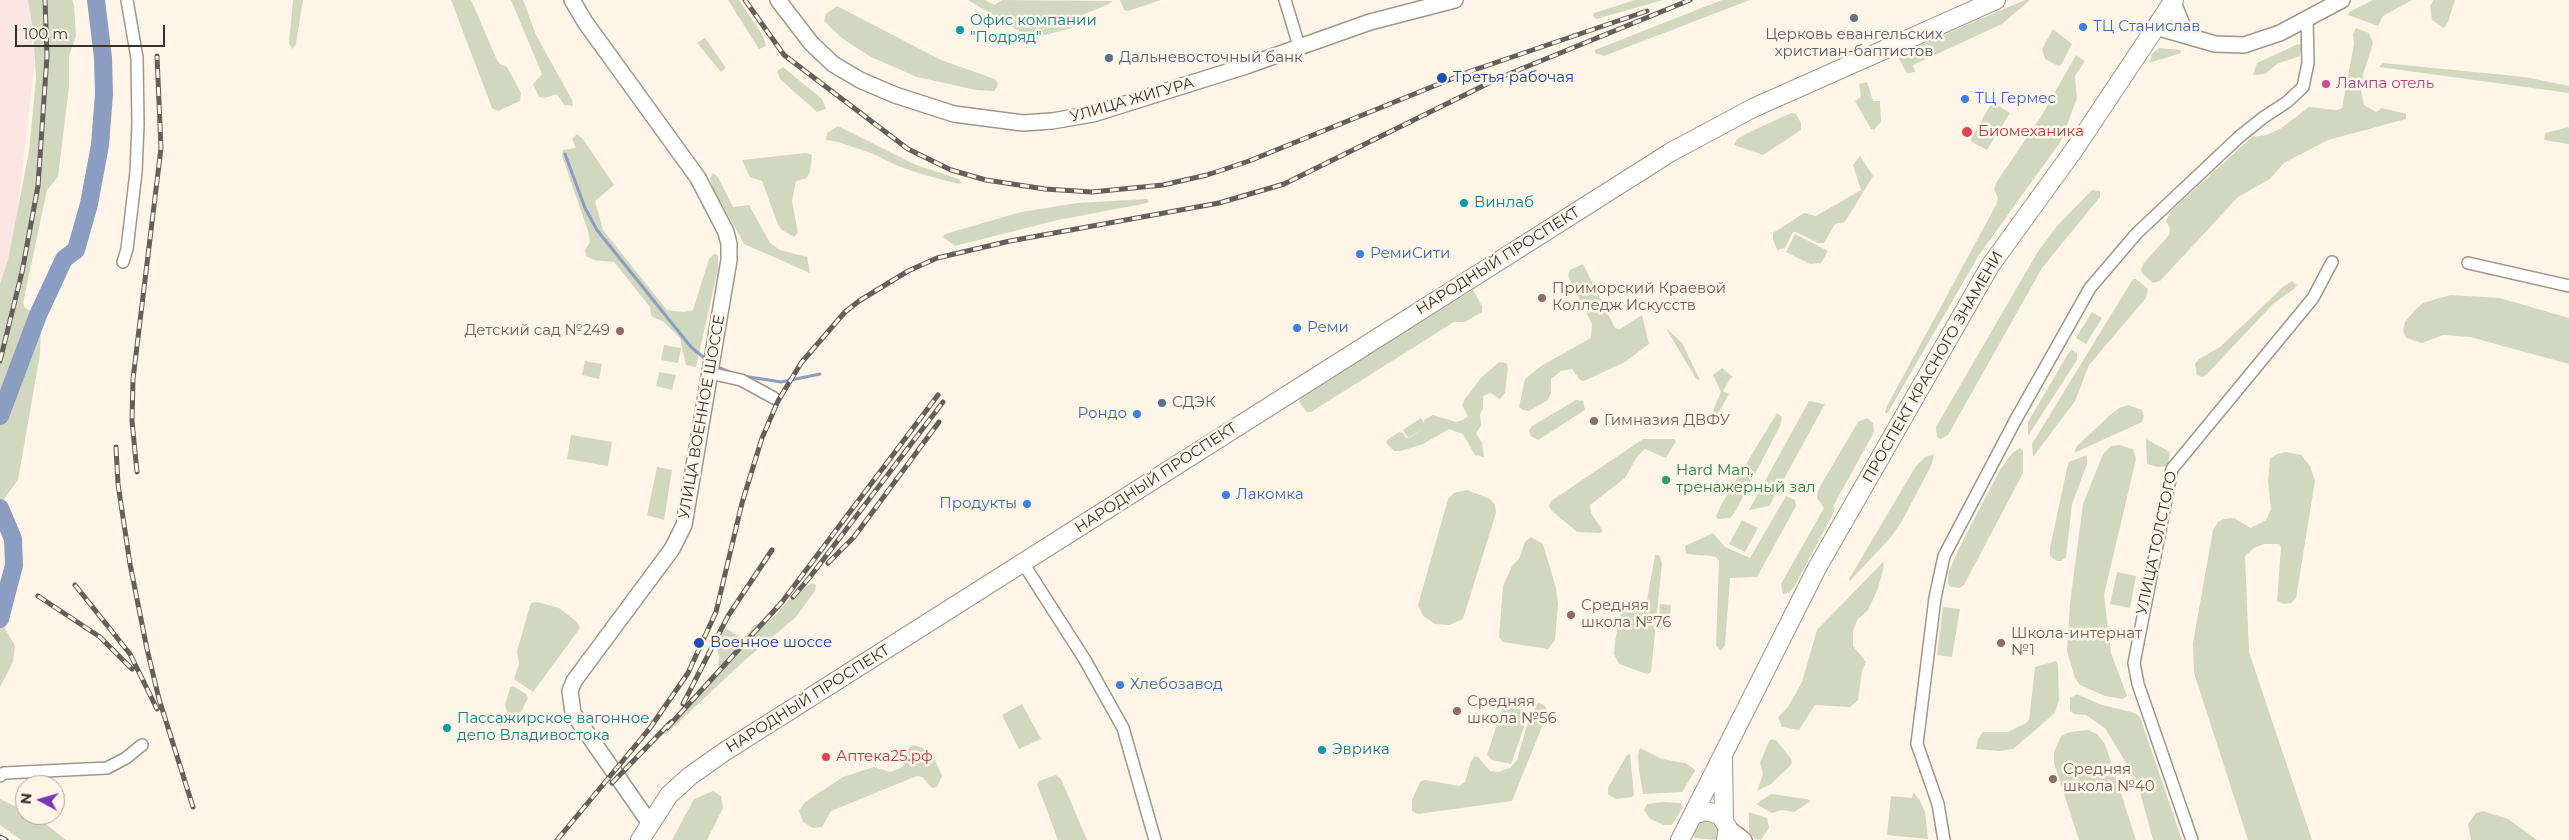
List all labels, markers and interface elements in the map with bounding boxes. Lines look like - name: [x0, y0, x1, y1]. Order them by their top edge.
- place label: Офис компании "Подряд": [970, 12, 1097, 47]
- marker: Церковь евангельских христиан-баптистов: [1848, 12, 1860, 24]
- scale bar: [18, 15, 168, 47]
- place label: ТЦ Станислав: [2093, 18, 2200, 36]
- marker: ТЦ Станислав: [2077, 21, 2089, 33]
- text: 100 m: [23, 24, 68, 43]
- marker: Офис компании "Подряд": [954, 24, 966, 36]
- place label: Церковь евангельских христиан-баптистов: [1765, 26, 1943, 61]
- place label: Дальневосточный банк: [1119, 49, 1303, 67]
- marker: Дальневосточный банк: [1103, 52, 1115, 64]
- place label: Третья рабочая: [1453, 69, 1574, 87]
- marker: Третья рабочая: [1435, 71, 1449, 85]
- street label: УЛИЦА ЖИГУРА: [1068, 74, 1196, 126]
- place label: Лампа отель: [2336, 75, 2434, 93]
- marker: Лампа отель: [2320, 78, 2332, 90]
- place label: ТЦ Гермес: [1975, 90, 2056, 108]
- marker: ТЦ Гермес: [1959, 93, 1971, 105]
- place label: Биомеханика: [1978, 123, 2084, 141]
- marker: Биомеханика: [1960, 125, 1974, 139]
- place label: Винлаб: [1474, 194, 1534, 212]
- marker: Винлаб: [1458, 197, 1470, 209]
- street label: НАРОДНЫЙ ПРОСПЕКТ: [1413, 203, 1583, 319]
- place label: РемиСити: [1370, 245, 1450, 263]
- marker: РемиСити: [1354, 248, 1366, 260]
- street label: ПРОСПЕКТ КРАСНОГО ЗНАМЕНИ: [1859, 248, 2007, 486]
- place label: Приморский Краевой Колледж Искусств: [1552, 280, 1726, 315]
- marker: Приморский Краевой Колледж Искусств: [1536, 292, 1548, 304]
- street label: УЛИЦА ВОЕННОЕ ШОССЕ: [675, 314, 729, 520]
- place label: Реми: [1307, 319, 1349, 337]
- place label: Детский сад №249: [465, 322, 610, 340]
- marker: Реми: [1291, 322, 1303, 334]
- marker: Детский сад №249: [614, 325, 626, 337]
- place label: СДЭК: [1172, 394, 1215, 412]
- marker: СДЭК: [1156, 397, 1168, 409]
- place label: Рондо: [1078, 405, 1127, 423]
- marker: Рондо: [1131, 408, 1143, 420]
- place label: Гимназия ДВФУ: [1604, 412, 1730, 430]
- marker: Гимназия ДВФУ: [1588, 415, 1600, 427]
- street label: НАРОДНЫЙ ПРОСПЕКТ: [1072, 419, 1240, 537]
- place label: Hard Man, тренажерный зал: [1676, 462, 1816, 497]
- street label: УЛИЦА ТОЛСТОГО: [2133, 470, 2181, 616]
- marker: Hard Man, тренажерный зал: [1660, 474, 1672, 486]
- place label: Лакомка: [1236, 486, 1304, 504]
- marker: Лакомка: [1220, 489, 1232, 501]
- place label: Продукты: [939, 495, 1017, 513]
- marker: Продукты: [1021, 498, 1033, 510]
- place label: Средняя школа №76: [1581, 597, 1671, 632]
- marker: Средняя школа №76: [1565, 609, 1577, 621]
- place label: Школа-интернат №1: [2011, 625, 2142, 660]
- place label: Военное шоссе: [710, 634, 832, 652]
- marker: Военное шоссе: [692, 636, 706, 650]
- marker: Школа-интернат №1: [1995, 637, 2007, 649]
- street label: НАРОДНЫЙ ПРОСПЕКТ: [723, 641, 893, 757]
- place label: Хлебозавод: [1130, 676, 1223, 694]
- marker: Хлебозавод: [1114, 679, 1126, 691]
- place label: Средняя школа №56: [1467, 693, 1557, 728]
- marker: Средняя школа №56: [1451, 705, 1463, 717]
- place label: Пассажирское вагонное депо Владивостока: [457, 710, 649, 745]
- marker: Пассажирское вагонное депо Владивостока: [441, 722, 453, 734]
- place label: Эврика: [1332, 741, 1390, 759]
- marker: Эврика: [1316, 744, 1328, 756]
- place label: Аптека25.рф: [836, 748, 933, 766]
- marker: Аптека25.рф: [820, 751, 832, 763]
- place label: Средняя школа №40: [2063, 761, 2155, 796]
- marker: Средняя школа №40: [2047, 773, 2059, 785]
- north arrow: [15, 775, 65, 825]
- text: N: [17, 792, 36, 805]

